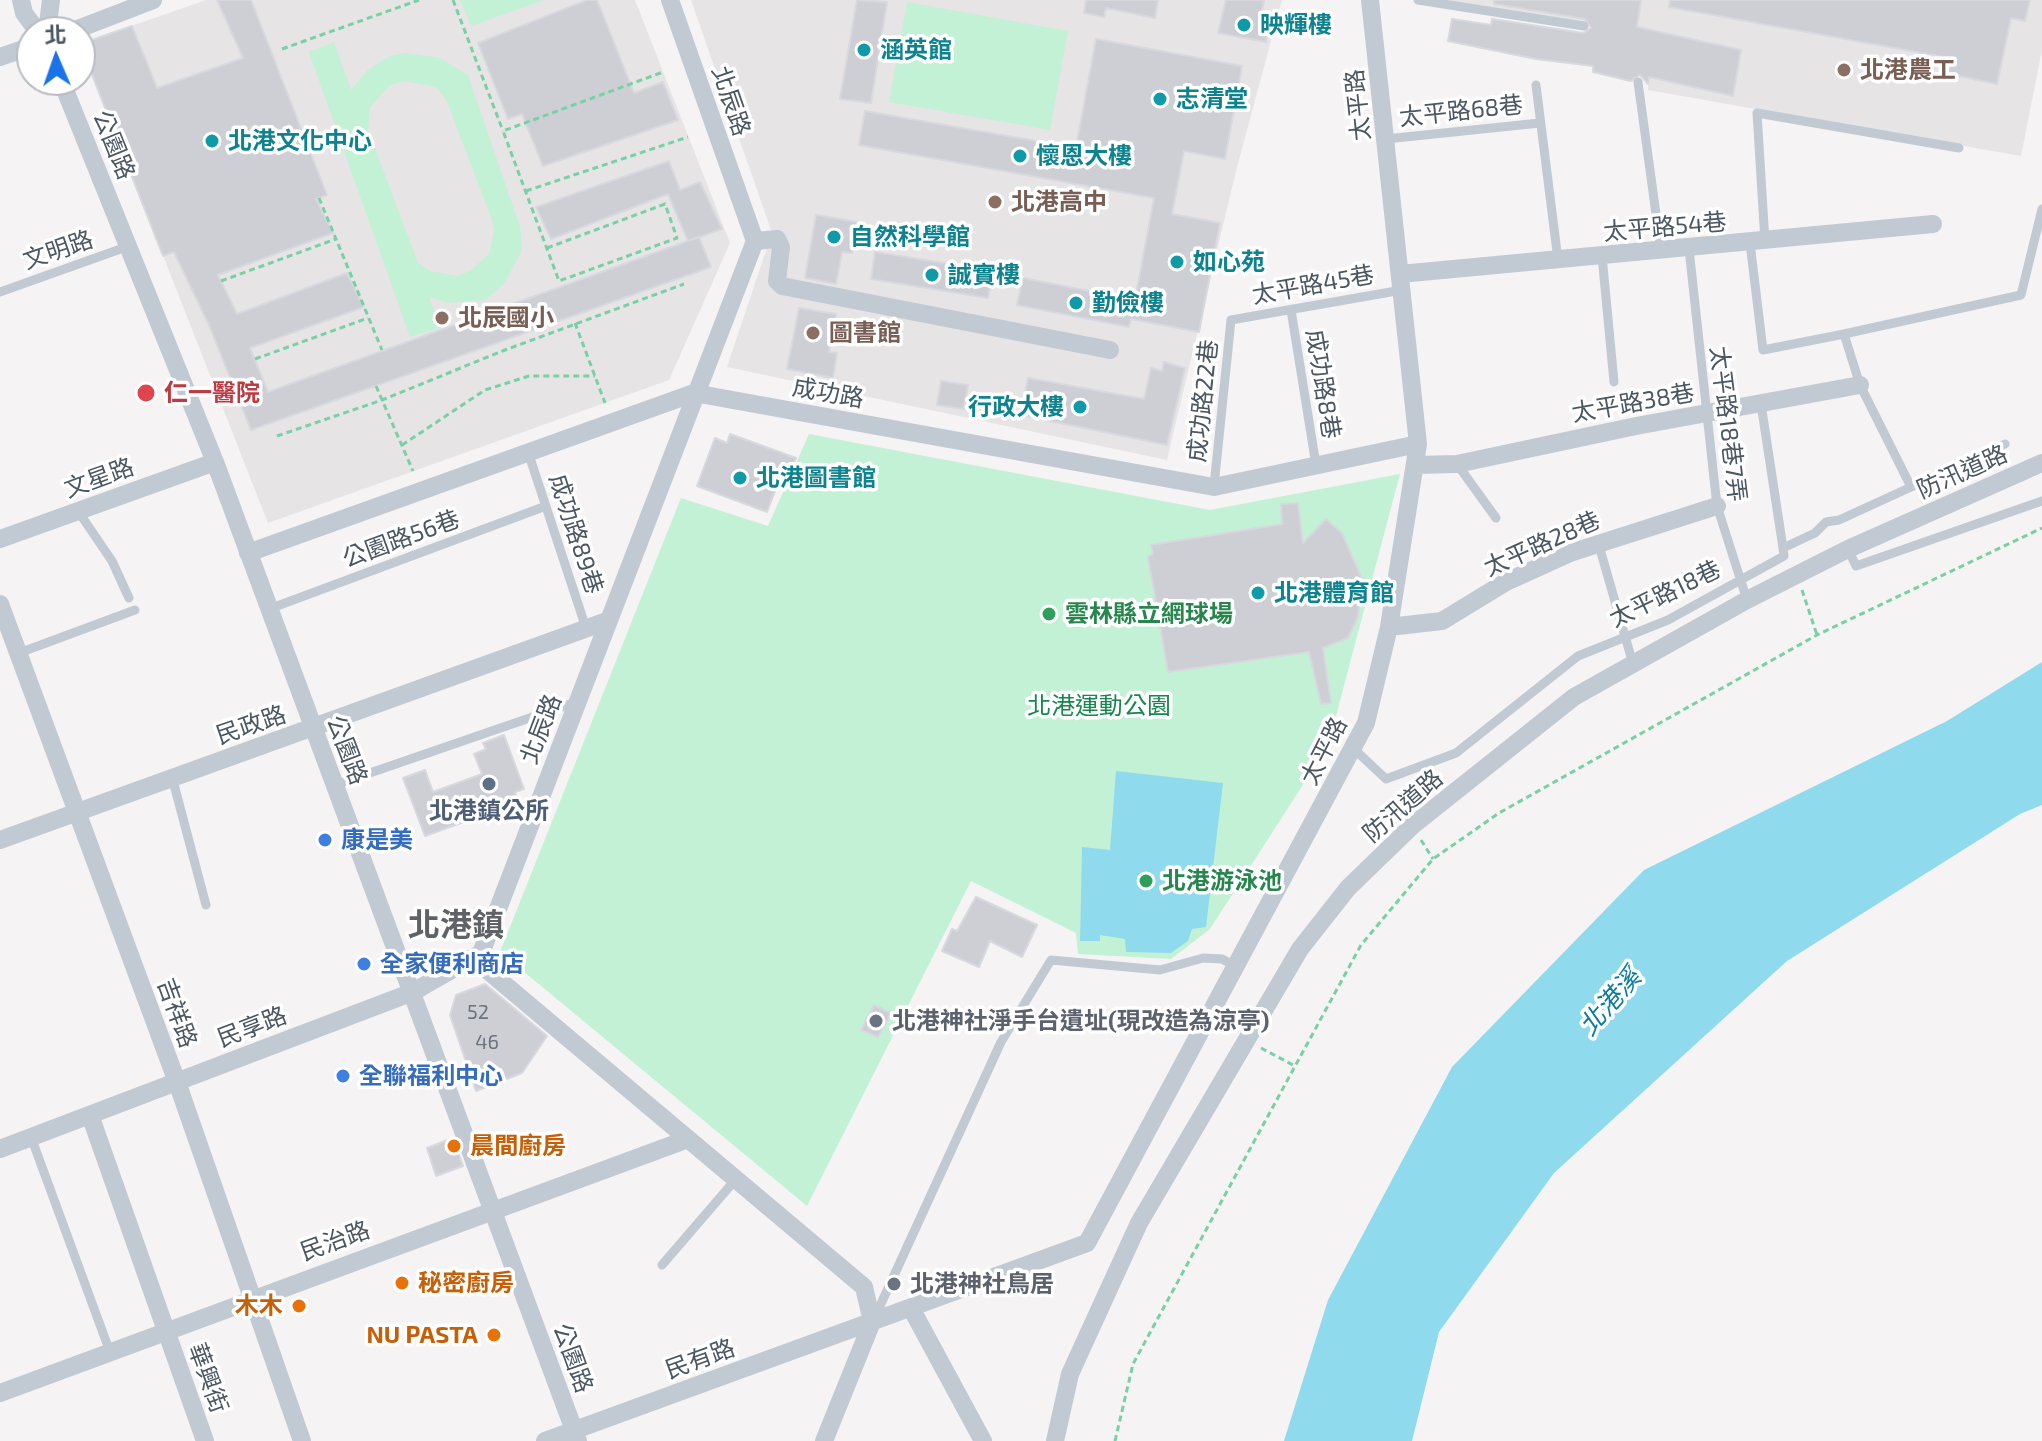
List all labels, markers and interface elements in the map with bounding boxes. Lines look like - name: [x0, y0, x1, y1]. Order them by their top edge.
- place label: 映輝樓: [1260, 11, 1332, 39]
- north arrow: [16, 16, 96, 96]
- marker: 映輝樓: [1235, 16, 1253, 34]
- text: 北: [44, 21, 67, 47]
- place label: 涵英館: [880, 36, 952, 64]
- marker: 涵英館: [855, 41, 873, 59]
- place label: 北港農工: [1860, 56, 1956, 84]
- marker: 北港農工: [1835, 61, 1853, 79]
- street label: 北辰路: [706, 62, 756, 140]
- street label: 太平路: [1340, 68, 1376, 142]
- place label: 志清堂: [1176, 85, 1248, 113]
- marker: 志清堂: [1151, 90, 1169, 108]
- street label: 太平路68巷: [1398, 90, 1524, 132]
- street label: 公園路: [87, 106, 141, 184]
- place label: 北港文化中心: [228, 127, 372, 155]
- marker: 北港文化中心: [203, 132, 221, 150]
- place label: 懷恩大樓: [1036, 142, 1132, 170]
- marker: 懷恩大樓: [1011, 147, 1029, 165]
- place label: 北港高中: [1011, 188, 1107, 216]
- marker: 北港高中: [986, 193, 1004, 211]
- street label: 太平路54巷: [1602, 207, 1728, 247]
- place label: 自然科學館: [850, 223, 970, 251]
- street label: 文明路: [19, 225, 97, 275]
- marker: 自然科學館: [825, 228, 843, 246]
- place label: 如心苑: [1193, 248, 1265, 276]
- marker: 如心苑: [1168, 253, 1186, 271]
- street label: 太平路45巷: [1250, 260, 1376, 310]
- place label: 誠實樓: [948, 261, 1020, 289]
- marker: 誠實樓: [923, 266, 941, 284]
- place label: 勤儉樓: [1092, 289, 1164, 317]
- marker: 勤儉樓: [1067, 294, 1085, 312]
- place label: 北辰國小: [458, 304, 554, 332]
- marker: 北辰國小: [433, 309, 451, 327]
- place label: 圖書館: [829, 319, 901, 347]
- marker: 圖書館: [804, 324, 822, 342]
- street label: 成功路8巷: [1300, 327, 1346, 441]
- street label: 成功路22巷: [1182, 338, 1224, 464]
- street label: 太平路18巷7弄: [1704, 345, 1752, 503]
- street label: 成功路: [790, 373, 866, 413]
- street label: 太平路38巷: [1569, 378, 1697, 428]
- place label: 仁一醫院: [164, 379, 260, 407]
- marker: 仁一醫院: [135, 382, 157, 404]
- place label: 行政大樓: [968, 393, 1064, 421]
- marker: 行政大樓: [1071, 398, 1089, 416]
- street label: 防汛道路: [1912, 439, 2012, 505]
- street label: 文星路: [60, 452, 138, 504]
- place label: 北港圖書館: [756, 464, 876, 492]
- marker: 北港圖書館: [731, 469, 749, 487]
- street label: 成功路89巷: [543, 470, 609, 598]
- street label: 公園路56巷: [338, 505, 464, 573]
- street label: 太平路28巷: [1479, 506, 1605, 582]
- street label: 太平路18巷: [1605, 555, 1725, 633]
- place label: 北港體育館: [1274, 579, 1394, 607]
- marker: 北港體育館: [1249, 584, 1267, 602]
- place label: 雲林縣立網球場: [1065, 600, 1233, 628]
- marker: 雲林縣立網球場: [1040, 605, 1058, 623]
- street label: 北辰路: [515, 690, 567, 768]
- park label: 北港運動公園: [1027, 692, 1171, 720]
- street label: 民政路: [212, 700, 290, 750]
- street label: 公園路: [321, 711, 373, 789]
- street label: 太平路: [1295, 712, 1353, 790]
- street label: 防汛道路: [1357, 764, 1449, 848]
- marker: 北港鎮公所: [480, 775, 498, 793]
- place label: 北港鎮公所: [429, 797, 549, 825]
- place label: 康是美: [341, 826, 413, 854]
- marker: 康是美: [316, 831, 334, 849]
- place label: 北港游泳池: [1162, 867, 1282, 895]
- marker: 北港游泳池: [1137, 872, 1155, 890]
- district label: 北港鎮: [408, 906, 504, 944]
- place label: 全家便利商店: [380, 950, 524, 978]
- marker: 全家便利商店: [355, 955, 373, 973]
- water label: 北港溪: [1573, 962, 1647, 1042]
- street label: 吉祥路: [151, 974, 203, 1052]
- house number: 52: [467, 1000, 489, 1024]
- street label: 民享路: [213, 1001, 291, 1053]
- place label: 北港神社淨手台遺址(現改造為涼亭): [892, 1007, 1270, 1035]
- marker: 北港神社淨手台遺址(現改造為涼亭): [867, 1012, 885, 1030]
- house number: 46: [475, 1030, 499, 1054]
- place label: 全聯福利中心: [359, 1062, 503, 1090]
- marker: 全聯福利中心: [334, 1067, 352, 1085]
- place label: 晨間廚房: [470, 1132, 566, 1160]
- marker: 晨間廚房: [445, 1137, 463, 1155]
- street label: 民治路: [296, 1215, 374, 1267]
- place label: 秘密廚房: [418, 1269, 514, 1297]
- place label: 北港神社鳥居: [910, 1270, 1054, 1298]
- marker: 秘密廚房: [393, 1274, 411, 1292]
- marker: 北港神社鳥居: [885, 1275, 903, 1293]
- place label: 木木: [235, 1292, 283, 1320]
- marker: 木木: [290, 1297, 308, 1315]
- street label: 公園路: [547, 1319, 599, 1397]
- place label: NU PASTA: [367, 1321, 478, 1349]
- marker: NU PASTA: [485, 1326, 503, 1344]
- street label: 民有路: [661, 1333, 739, 1385]
- street label: 華興街: [182, 1339, 234, 1417]

